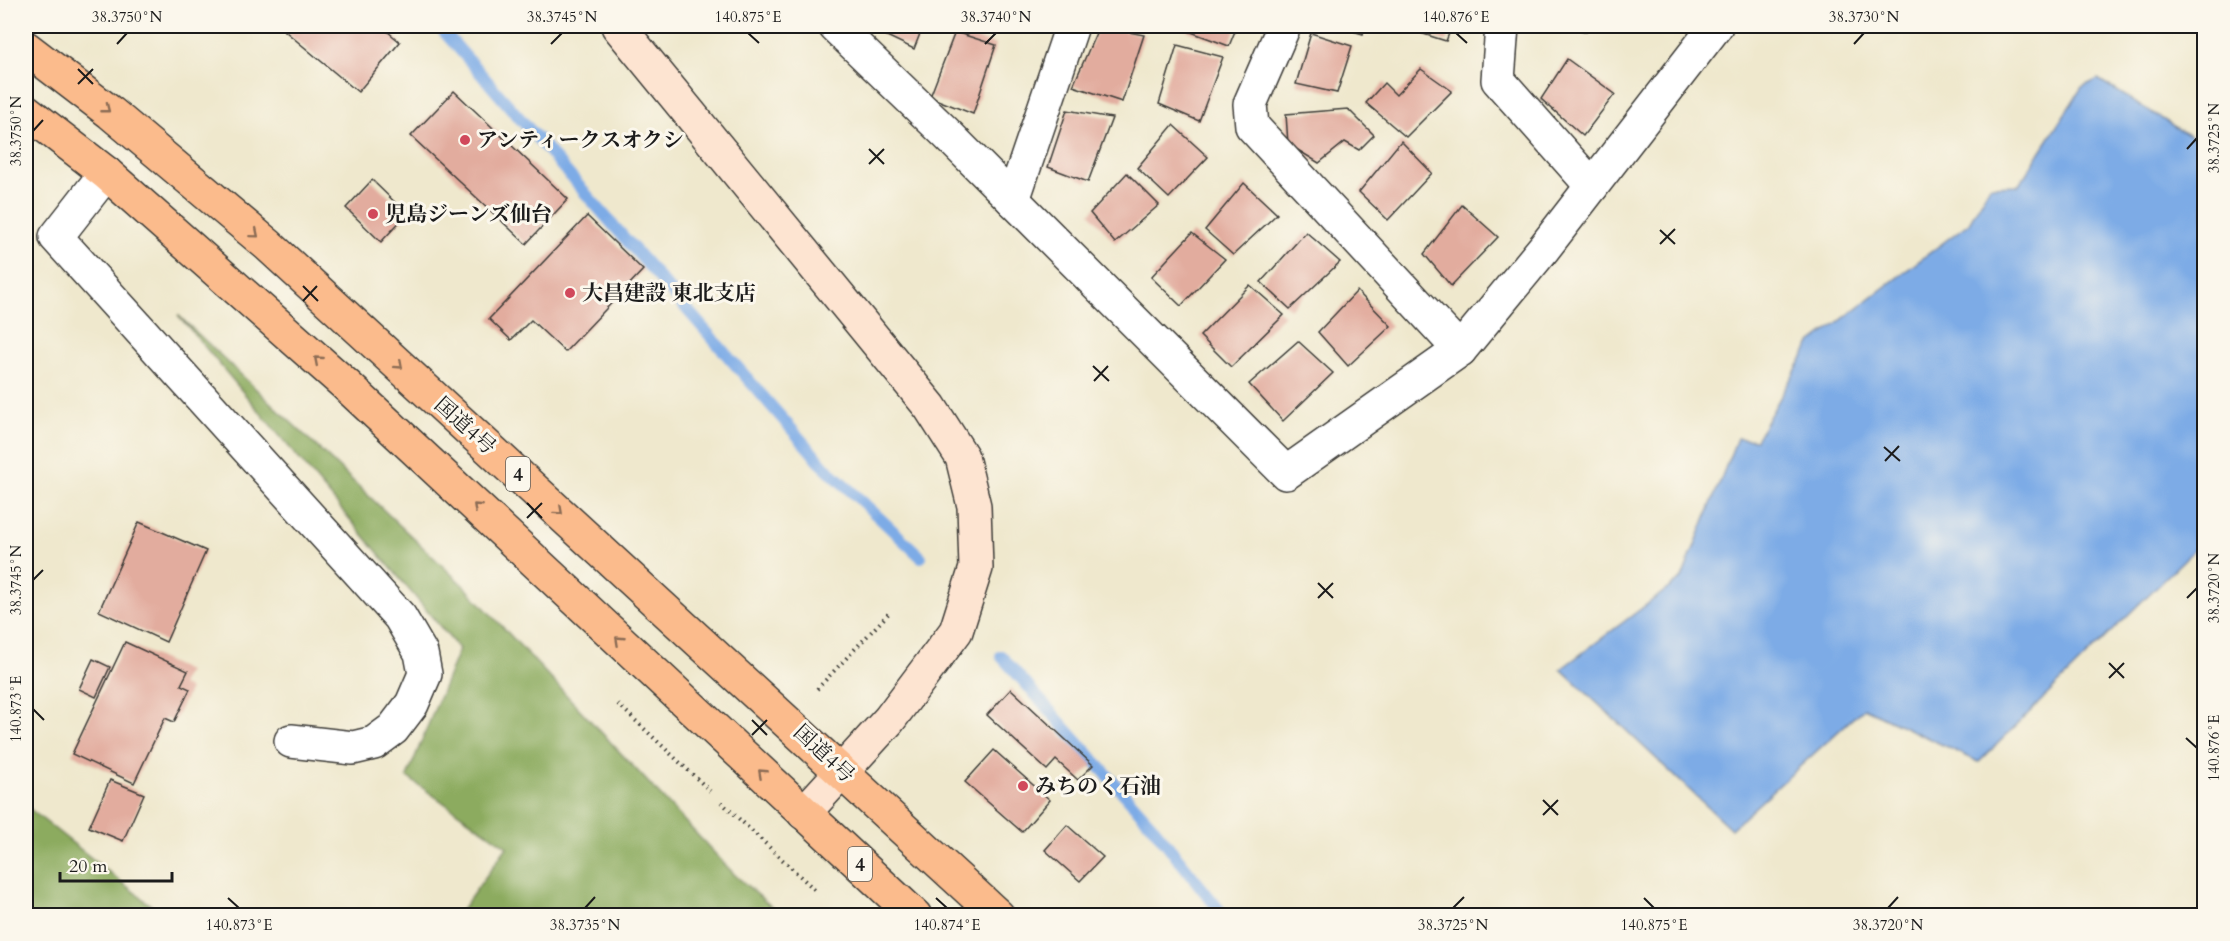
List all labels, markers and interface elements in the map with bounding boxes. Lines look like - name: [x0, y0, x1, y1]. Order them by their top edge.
- text: 38.3750°N: [92, 7, 162, 27]
- text: 38.3745°N: [527, 7, 597, 27]
- text: 140.875°E: [715, 7, 781, 27]
- text: 38.3740°N: [961, 7, 1031, 27]
- text: 140.876°E: [1423, 7, 1489, 27]
- text: 38.3730°N: [1829, 7, 1899, 27]
- text: 38.3750°N: [6, 96, 26, 166]
- one-way arrow: [99, 102, 110, 113]
- text: 38.3725°N: [2204, 103, 2224, 173]
- place label: アンティークスオクシ: [477, 126, 684, 155]
- marker: アンティークスオクシ: [458, 133, 472, 147]
- place label: 児島ジーンズ仙台: [385, 200, 552, 229]
- marker: 児島ジーンズ仙台: [366, 207, 380, 221]
- one-way arrow: [248, 227, 259, 238]
- place label: 大昌建設 東北支店: [582, 279, 756, 308]
- marker: 大昌建設 東北支店: [563, 286, 577, 300]
- one-way arrow: [314, 356, 325, 367]
- one-way arrow: [392, 358, 403, 369]
- street label: 国道4号: [428, 391, 502, 461]
- road number: 4: [506, 457, 530, 491]
- one-way arrow: [473, 503, 483, 514]
- one-way arrow: [552, 504, 563, 515]
- text: 38.3745°N: [6, 545, 26, 615]
- text: 38.3720°N: [2204, 553, 2224, 623]
- one-way arrow: [615, 636, 626, 647]
- text: 140.873°E: [6, 676, 26, 742]
- text: 140.876°E: [2204, 715, 2224, 781]
- street label: 国道4号: [787, 718, 861, 790]
- one-way arrow: [758, 769, 768, 780]
- place label: みちのく石油: [1035, 772, 1161, 801]
- marker: みちのく石油: [1016, 779, 1030, 793]
- scale bar: [60, 845, 172, 883]
- road number: 4: [848, 847, 872, 881]
- text: 20 m: [69, 854, 108, 879]
- text: 140.873°E: [206, 915, 272, 935]
- text: 38.3735°N: [550, 915, 620, 935]
- text: 140.874°E: [914, 915, 980, 935]
- text: 38.3725°N: [1418, 915, 1488, 935]
- text: 140.875°E: [1621, 915, 1687, 935]
- text: 38.3720°N: [1853, 915, 1923, 935]

